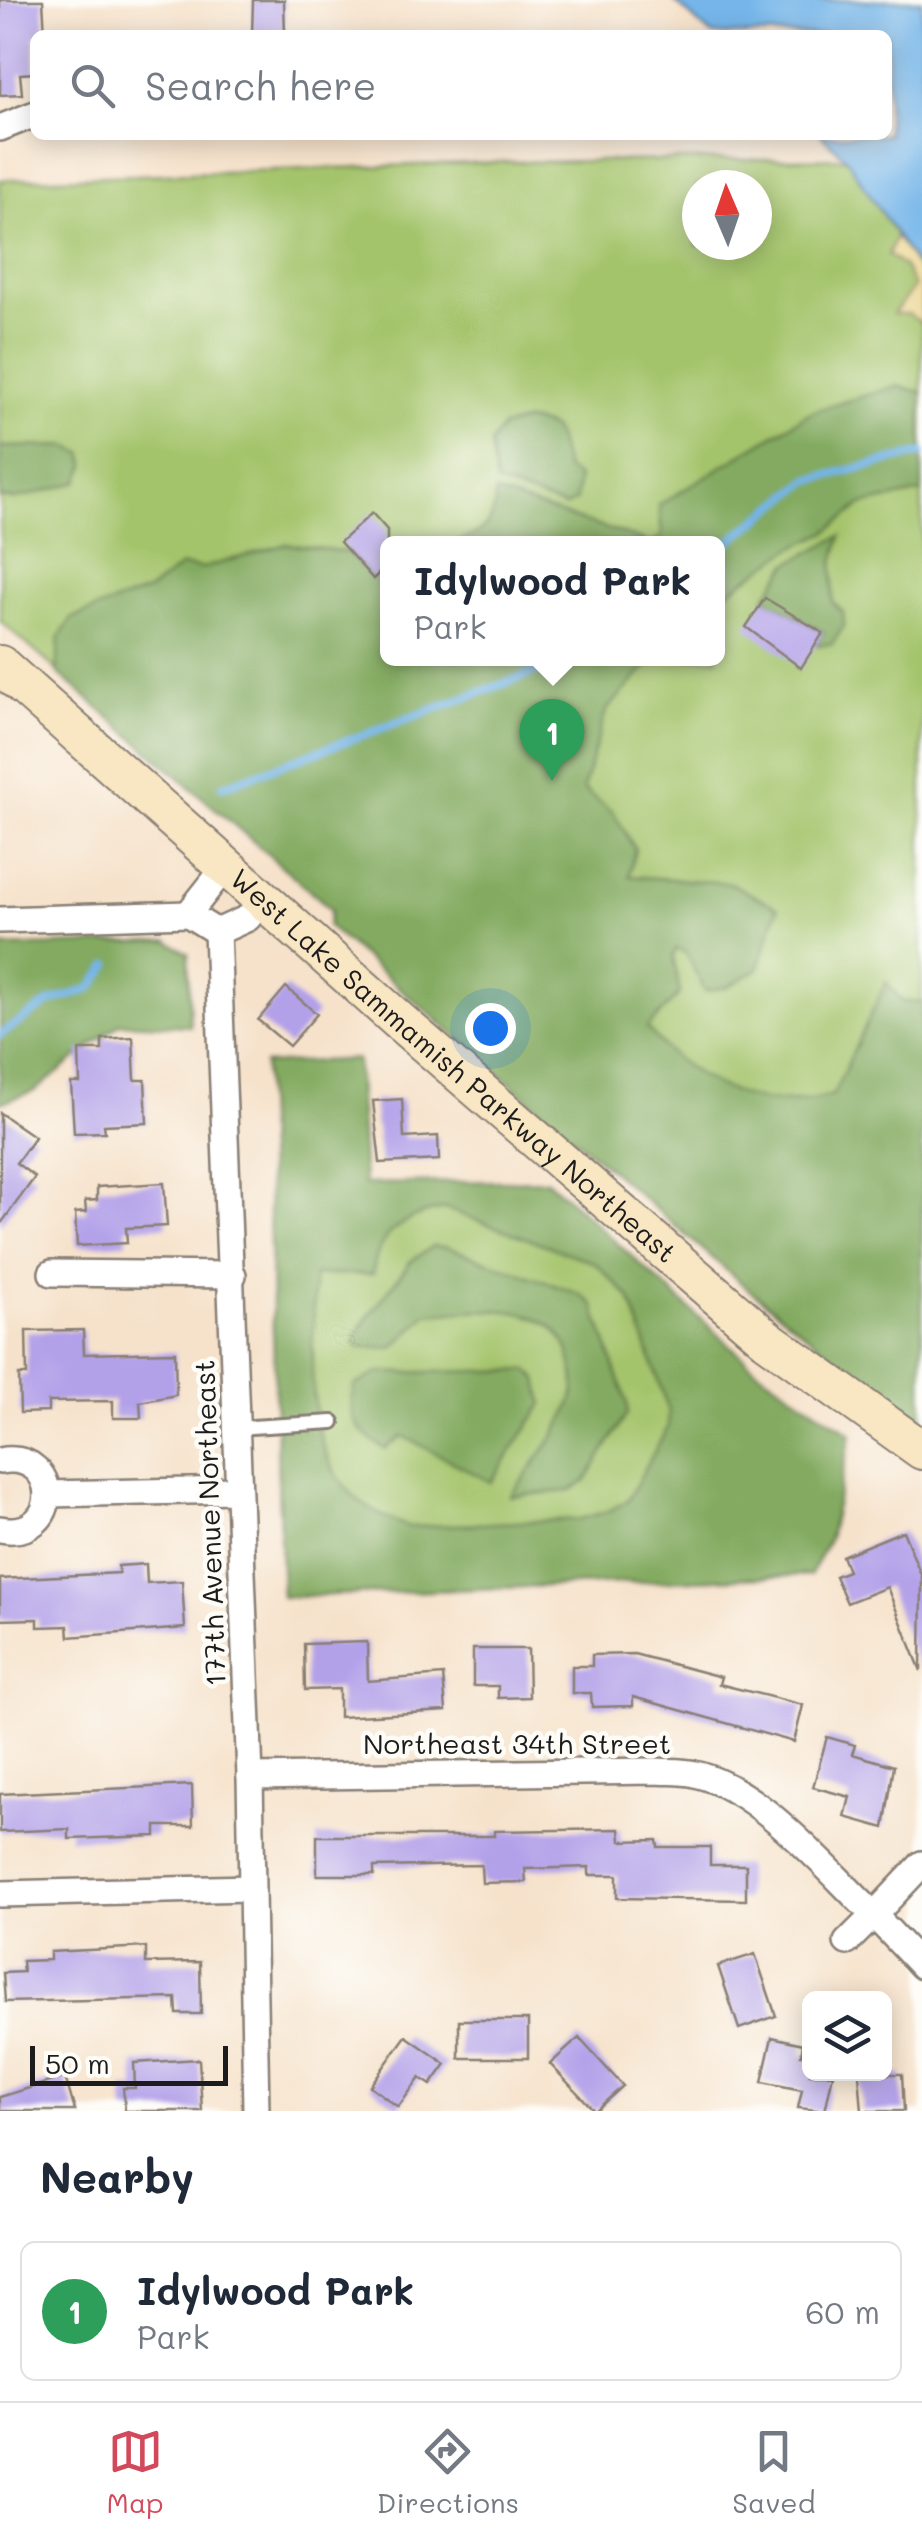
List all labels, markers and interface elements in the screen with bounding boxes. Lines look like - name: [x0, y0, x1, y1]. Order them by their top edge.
- search box: [30, 30, 892, 140]
- icon: search: [65, 58, 120, 113]
- text: Search here: [145, 60, 376, 110]
- north arrow: [682, 170, 772, 260]
- popup: [380, 536, 725, 666]
- text: Idylwood Park: [414, 555, 691, 605]
- text: Park: [414, 605, 487, 647]
- pin: 1: [520, 698, 584, 781]
- street label: West Lake Sammamish Parkway Northeast: [223, 860, 685, 1270]
- your location: [465, 1003, 516, 1054]
- street label: 177th Avenue Northeast: [185, 1359, 233, 1687]
- street label: Northeast 34th Street: [363, 1725, 671, 1761]
- map controls: [802, 1991, 892, 2081]
- button: layers: [802, 1991, 892, 2081]
- scale bar: [30, 2041, 228, 2086]
- text: 50 m: [45, 2045, 110, 2081]
- text: Nearby: [40, 2149, 194, 2204]
- text: Idylwood Park: [137, 2265, 414, 2315]
- text: 1: [67, 2290, 82, 2332]
- text: 60 m: [805, 2290, 880, 2332]
- text: Park: [137, 2315, 210, 2357]
- tab: Map: [107, 2424, 164, 2520]
- tab: Directions: [377, 2424, 519, 2520]
- tab: Saved: [732, 2424, 815, 2520]

